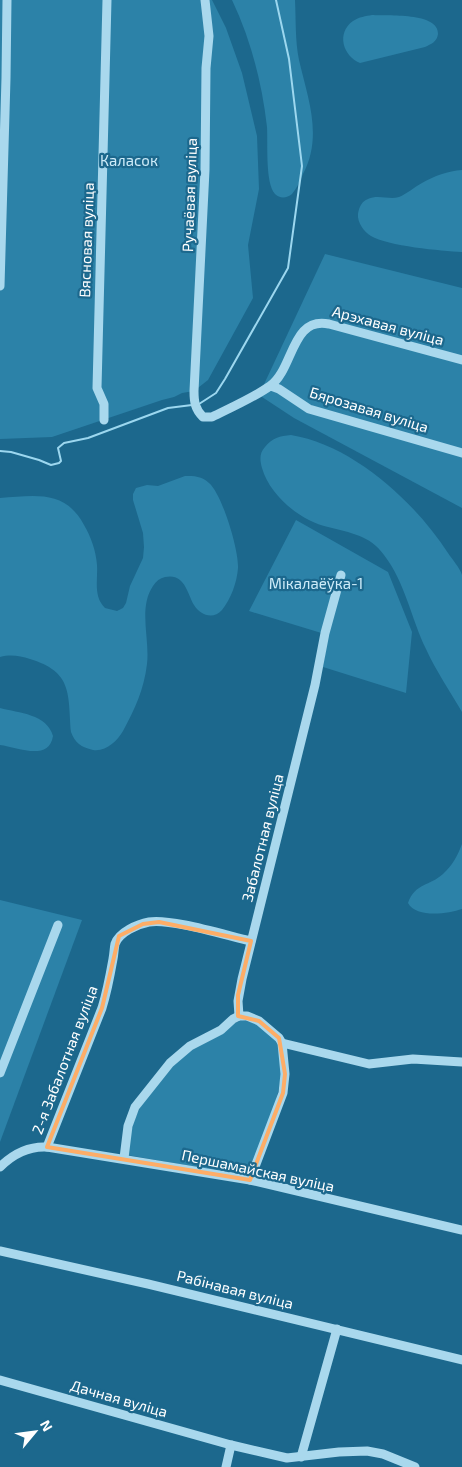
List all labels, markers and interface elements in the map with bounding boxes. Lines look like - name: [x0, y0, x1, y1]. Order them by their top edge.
- street label: Ручаёвая вуліца: [178, 138, 201, 252]
- park label: Каласок: [100, 151, 158, 169]
- street label: Вясновая вуліца: [75, 182, 98, 298]
- street label: Арэхавая вуліца: [330, 301, 446, 350]
- street label: Бярозавая вуліца: [307, 382, 431, 437]
- park label: Мікалаёўка-1: [269, 574, 363, 593]
- street label: Забалотная вуліца: [237, 772, 288, 904]
- street label: 2-я Забалотная вуліца: [27, 983, 102, 1137]
- street label: Першамайская вуліца: [180, 1145, 336, 1196]
- street label: Рабінавая вуліца: [175, 1266, 295, 1313]
- street label: Дачная вуліца: [68, 1376, 170, 1421]
- north arrow: [10, 1407, 60, 1457]
- text: N: [37, 1417, 57, 1434]

